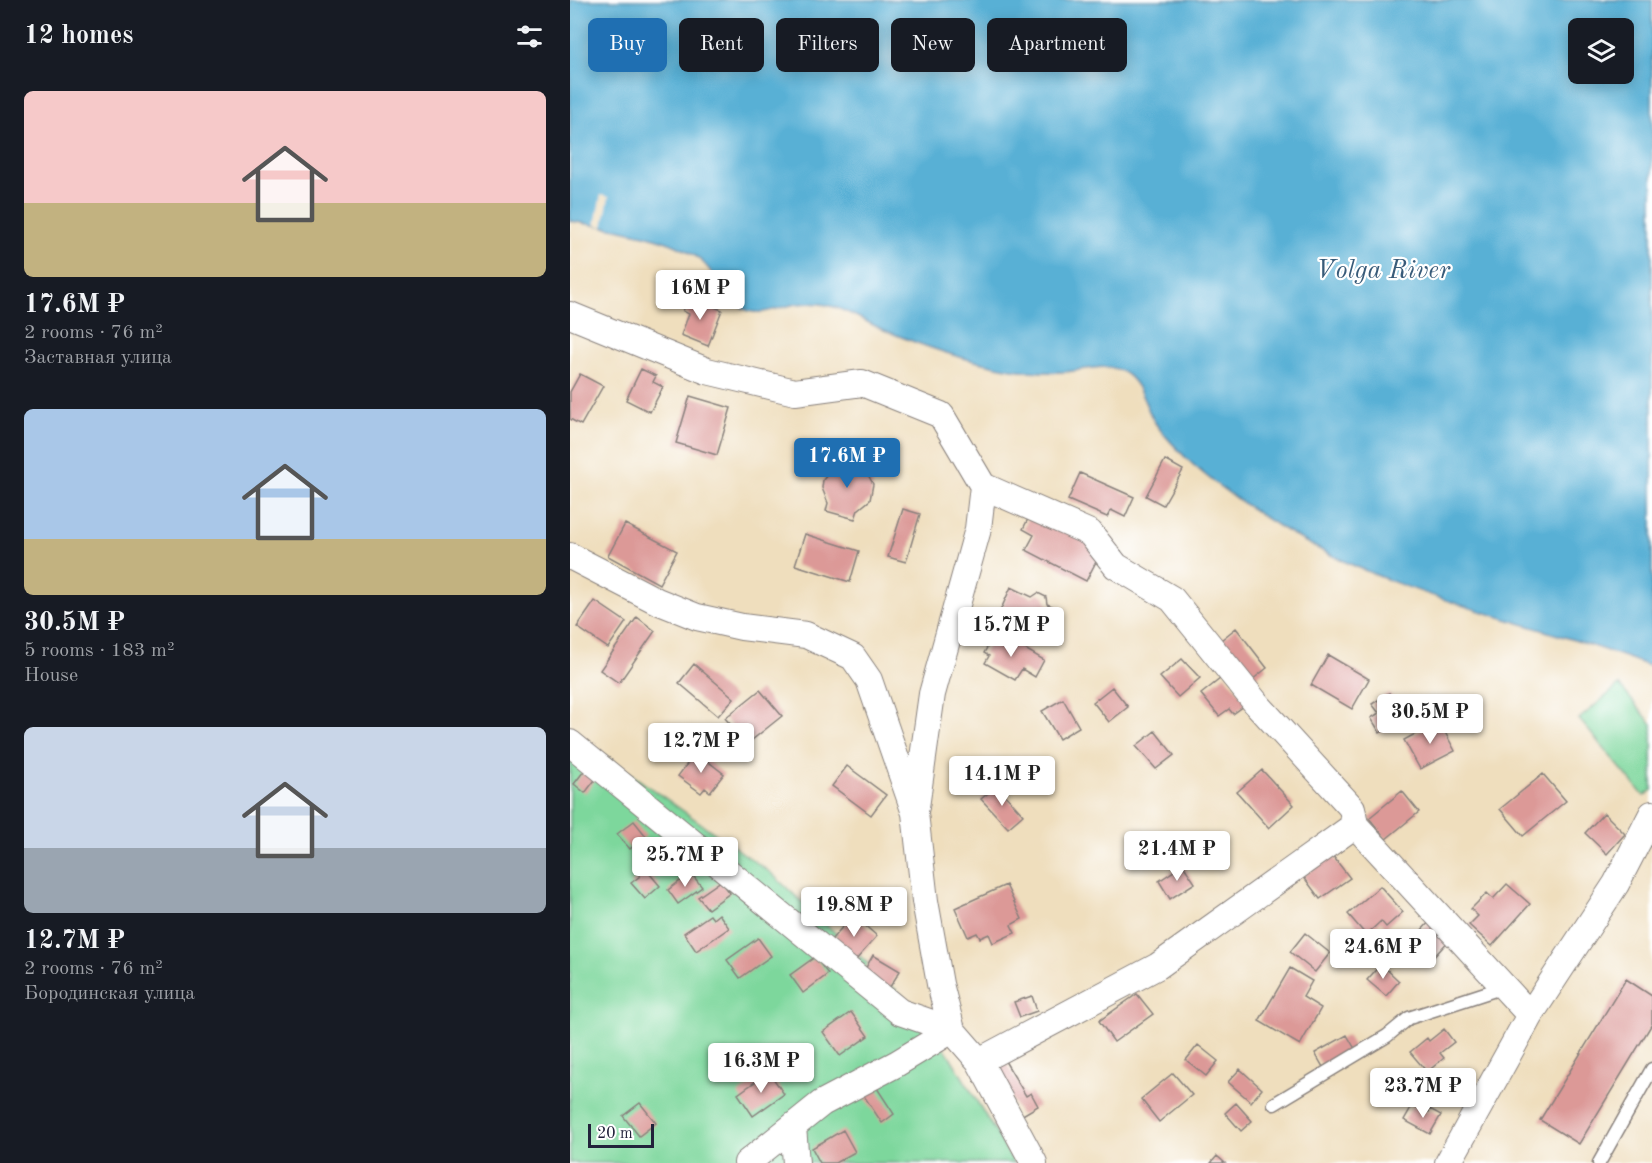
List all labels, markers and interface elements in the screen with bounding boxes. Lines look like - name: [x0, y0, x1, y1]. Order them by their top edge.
- chip: Buy: [588, 18, 667, 72]
- chip: Rent: [679, 18, 764, 72]
- chip: Filters: [776, 18, 879, 72]
- chip: New: [891, 18, 975, 72]
- chip: Apartment: [987, 18, 1127, 72]
- map controls: [1568, 18, 1634, 84]
- button: layers: [1568, 18, 1634, 84]
- icon: filters: [513, 20, 546, 53]
- text: 12 homes: [24, 23, 133, 49]
- icon: home: [231, 130, 339, 238]
- water label: Volga River: [1316, 258, 1451, 284]
- pin: 16M ₽: [658, 270, 742, 321]
- text: 16M ₽: [670, 279, 730, 299]
- text: 17.6M ₽: [24, 292, 125, 318]
- text: 2 rooms · 76 m²: [24, 323, 163, 343]
- text: Заставная улица: [24, 348, 172, 368]
- pin: 17.6M ₽: [792, 438, 902, 489]
- text: 17.6M ₽: [808, 447, 886, 467]
- icon: home: [231, 448, 339, 556]
- pin: 15.7M ₽: [956, 607, 1066, 658]
- text: 30.5M ₽: [24, 610, 125, 636]
- text: 15.7M ₽: [972, 616, 1050, 636]
- text: 5 rooms · 183 m²: [24, 641, 174, 661]
- text: House: [24, 666, 78, 686]
- pin: 30.5M ₽: [1375, 694, 1485, 745]
- text: 30.5M ₽: [1391, 703, 1469, 723]
- pin: 12.7M ₽: [646, 723, 756, 774]
- text: 12.7M ₽: [662, 732, 740, 752]
- pin: 14.1M ₽: [947, 756, 1057, 807]
- text: 14.1M ₽: [963, 765, 1041, 785]
- icon: home: [231, 766, 339, 874]
- pin: 21.4M ₽: [1122, 831, 1232, 882]
- pin: 25.7M ₽: [630, 837, 740, 888]
- text: 21.4M ₽: [1138, 840, 1216, 860]
- text: 25.7M ₽: [646, 846, 724, 866]
- pin: 19.8M ₽: [799, 887, 909, 938]
- text: 19.8M ₽: [815, 896, 893, 916]
- text: 12.7M ₽: [24, 928, 125, 954]
- pin: 24.6M ₽: [1328, 929, 1438, 980]
- text: 24.6M ₽: [1344, 938, 1422, 958]
- text: 2 rooms · 76 m²: [24, 959, 163, 979]
- text: Бородинская улица: [24, 984, 195, 1004]
- pin: 16.3M ₽: [706, 1043, 816, 1094]
- text: 16.3M ₽: [722, 1052, 800, 1072]
- pin: 23.7M ₽: [1368, 1068, 1478, 1119]
- text: 23.7M ₽: [1384, 1077, 1462, 1097]
- scale bar: [588, 1121, 654, 1148]
- text: 20 m: [597, 1126, 633, 1142]

